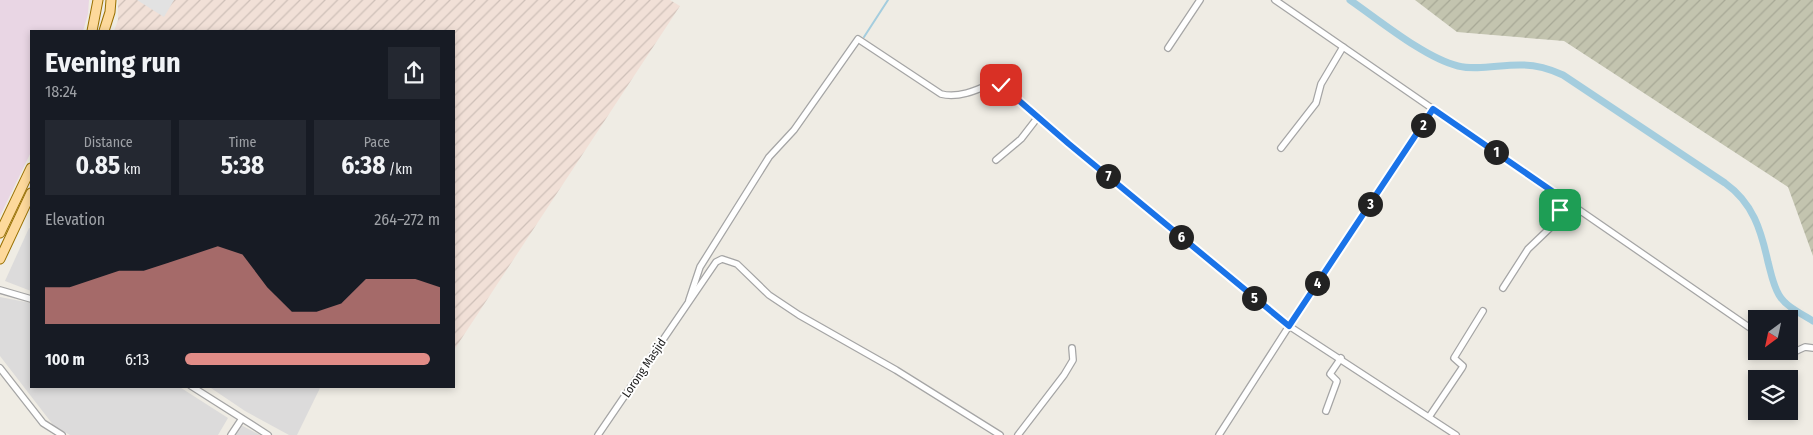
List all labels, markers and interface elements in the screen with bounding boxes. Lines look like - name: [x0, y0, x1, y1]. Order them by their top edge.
- text: Evening run: [45, 46, 181, 79]
- button: share: [388, 47, 440, 99]
- pin: [980, 64, 1022, 106]
- icon: check: [987, 71, 1015, 99]
- text: 18:24: [45, 82, 77, 101]
- pin: 2: [1410, 112, 1436, 138]
- text: 2: [1420, 117, 1427, 134]
- text: Distance: [84, 134, 133, 151]
- text: Time: [229, 134, 256, 151]
- text: Pace: [364, 134, 390, 151]
- pin: 1: [1484, 140, 1508, 164]
- text: 1: [1494, 144, 1499, 161]
- text: 0.85: [75, 151, 120, 181]
- text: 5:38: [221, 151, 264, 181]
- text: 6:38: [341, 151, 385, 181]
- text: km: [120, 161, 141, 178]
- text: /km: [385, 161, 413, 178]
- pin: 7: [1096, 164, 1120, 188]
- text: 7: [1106, 168, 1111, 185]
- pin: [1539, 189, 1581, 231]
- pin: 3: [1358, 192, 1382, 216]
- text: 3: [1367, 196, 1374, 213]
- icon: arrive: [1546, 196, 1574, 224]
- text: Elevation: [45, 210, 105, 229]
- text: 264–272 m: [374, 210, 440, 229]
- pin: 6: [1168, 224, 1194, 250]
- text: 6: [1178, 229, 1185, 246]
- pin: 4: [1304, 270, 1330, 296]
- text: 4: [1314, 275, 1321, 292]
- pin: 5: [1242, 286, 1266, 310]
- text: 5: [1251, 290, 1258, 307]
- north arrow: [1748, 310, 1798, 360]
- map controls: [1748, 310, 1798, 420]
- street label: Lorong Masjid: [619, 336, 669, 400]
- text: 100 m: [45, 350, 85, 369]
- text: 6:13: [125, 350, 149, 369]
- button: layers: [1748, 370, 1798, 420]

